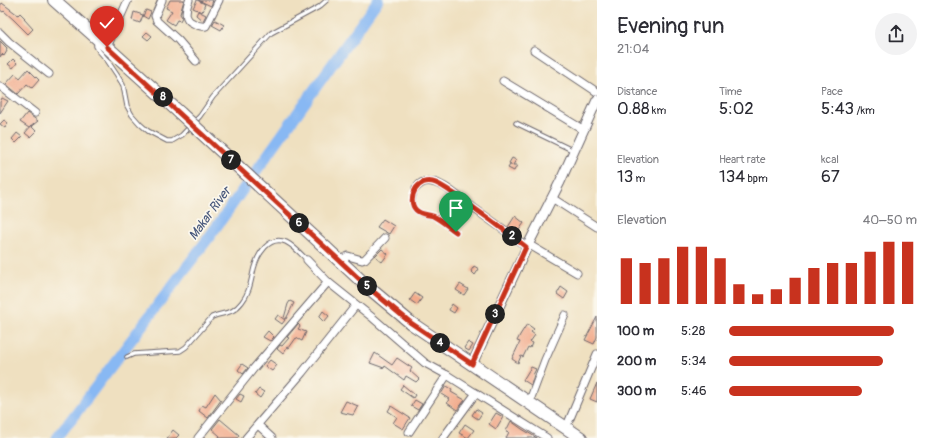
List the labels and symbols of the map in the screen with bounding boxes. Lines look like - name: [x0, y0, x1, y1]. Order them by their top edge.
- pin: [90, 6, 124, 47]
- pin: 8: [153, 87, 173, 107]
- pin: 7: [221, 150, 241, 170]
- water label: Makar River: [185, 182, 236, 243]
- pin: [439, 191, 473, 232]
- pin: 6: [289, 213, 309, 233]
- pin: 2: [502, 226, 522, 246]
- pin: 5: [357, 276, 377, 296]
- pin: 3: [485, 304, 505, 324]
- pin: 4: [430, 333, 450, 353]

